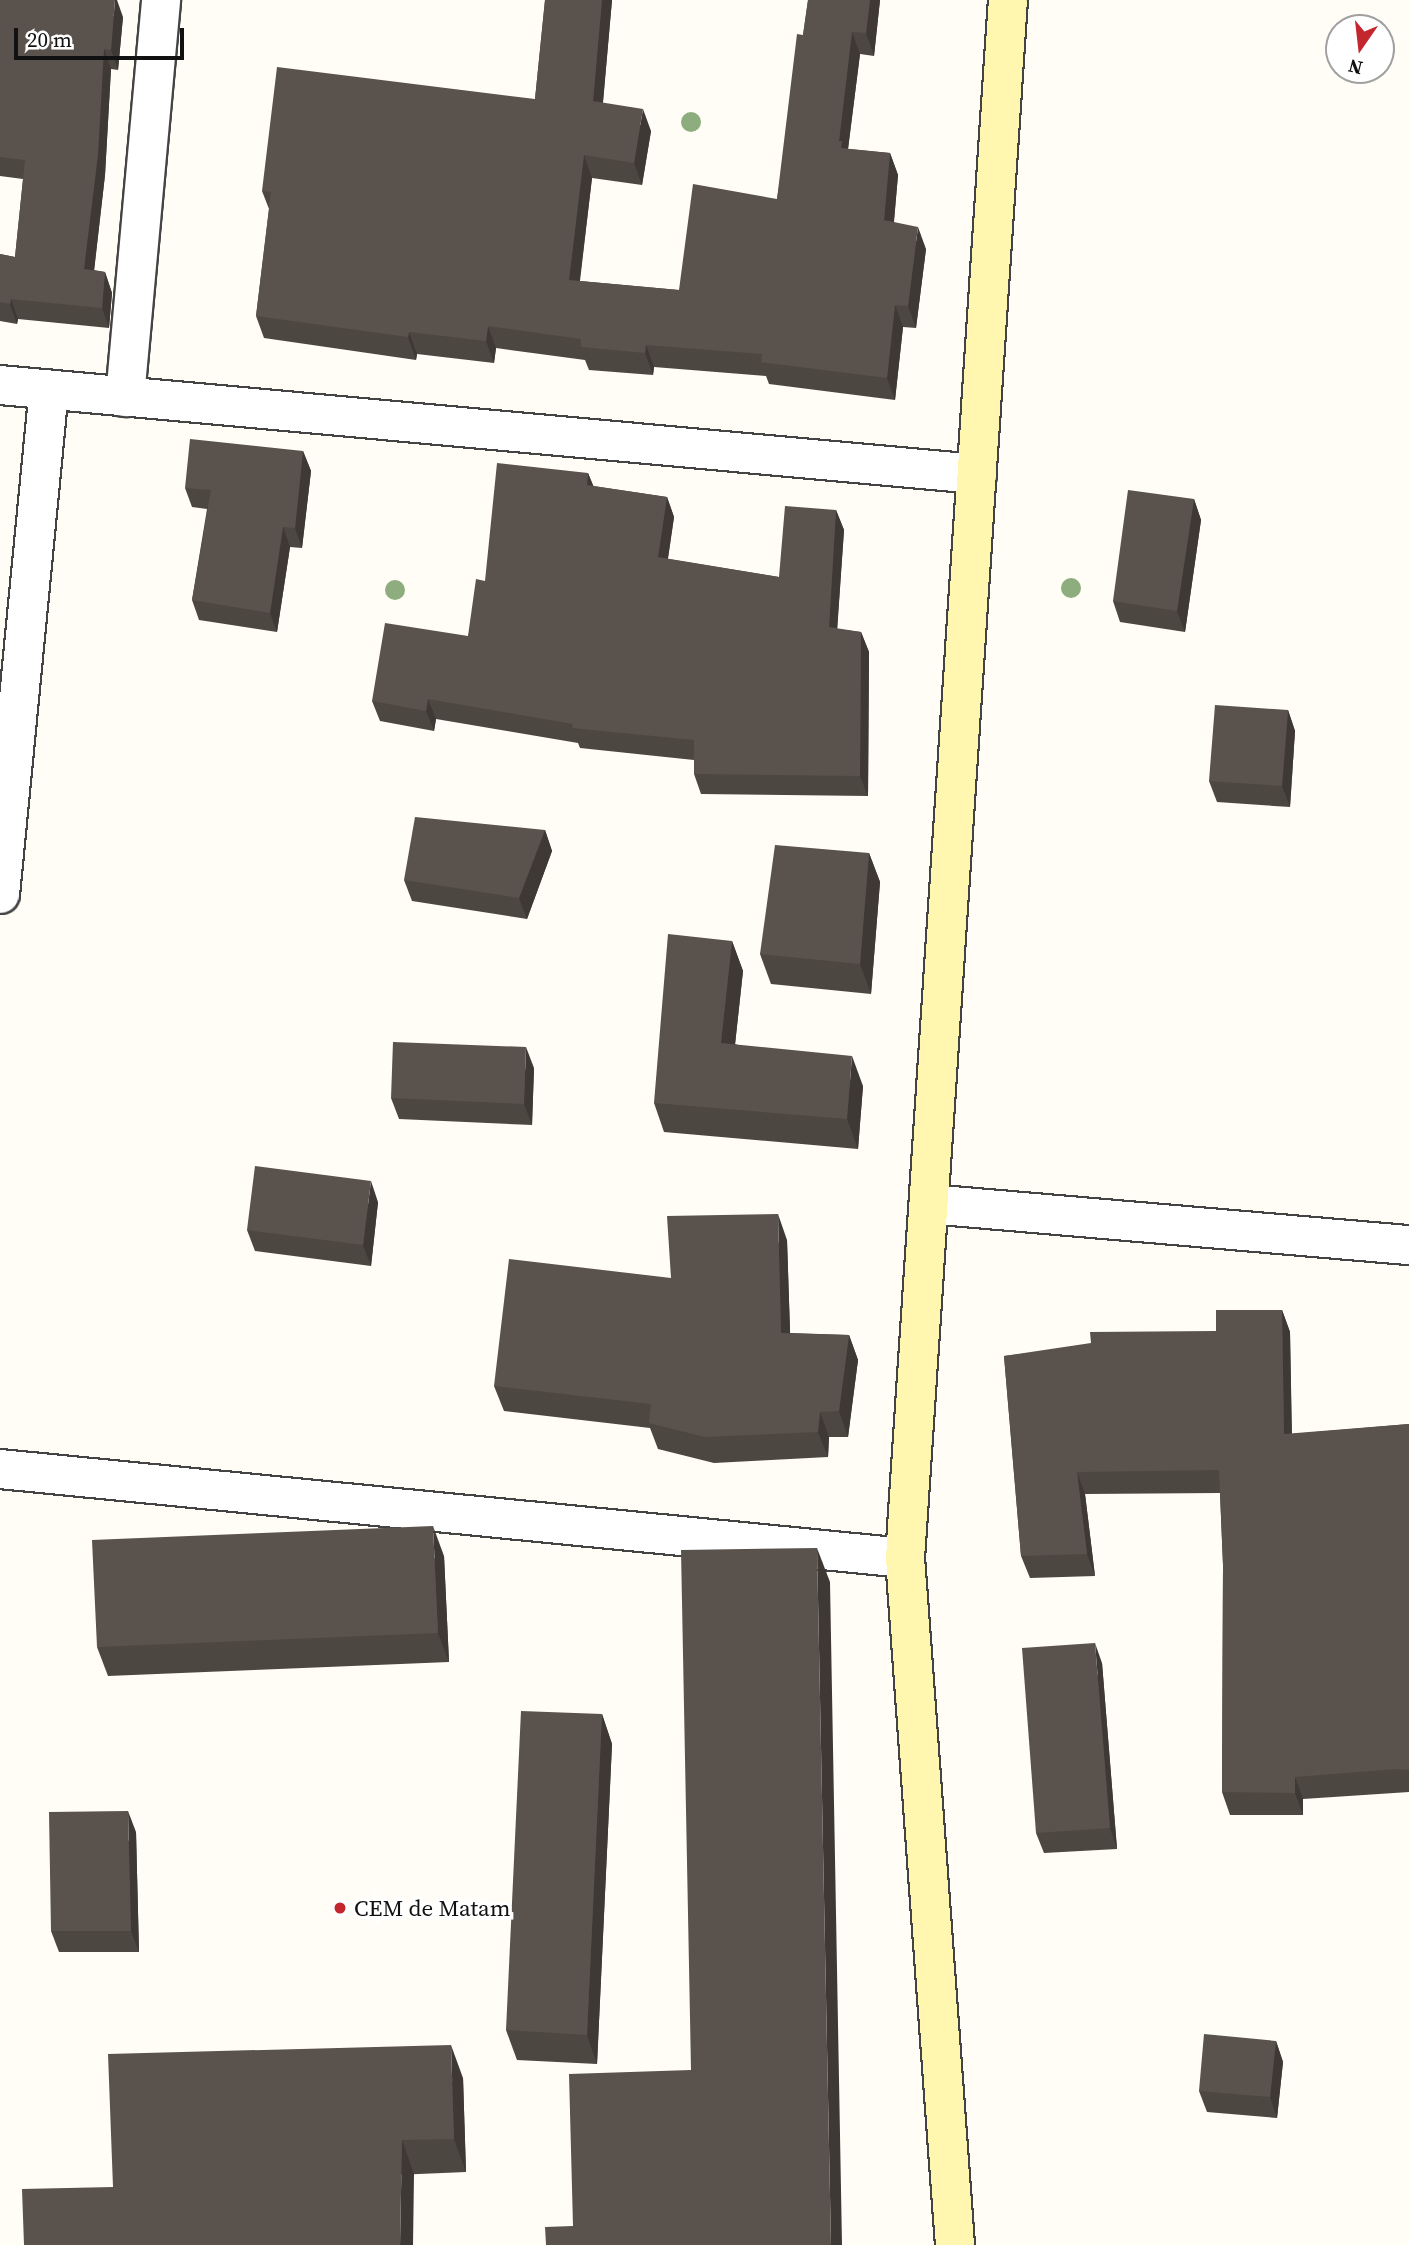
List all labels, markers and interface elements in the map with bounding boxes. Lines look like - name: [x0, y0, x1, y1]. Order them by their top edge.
- scale bar: [18, 14, 187, 58]
- north arrow: [1325, 14, 1395, 84]
- text: 20 m: [27, 25, 72, 54]
- text: N: [1346, 53, 1365, 82]
- place label: CEM de Matam: [354, 1894, 510, 1922]
- marker: CEM de Matam: [332, 1900, 348, 1916]

